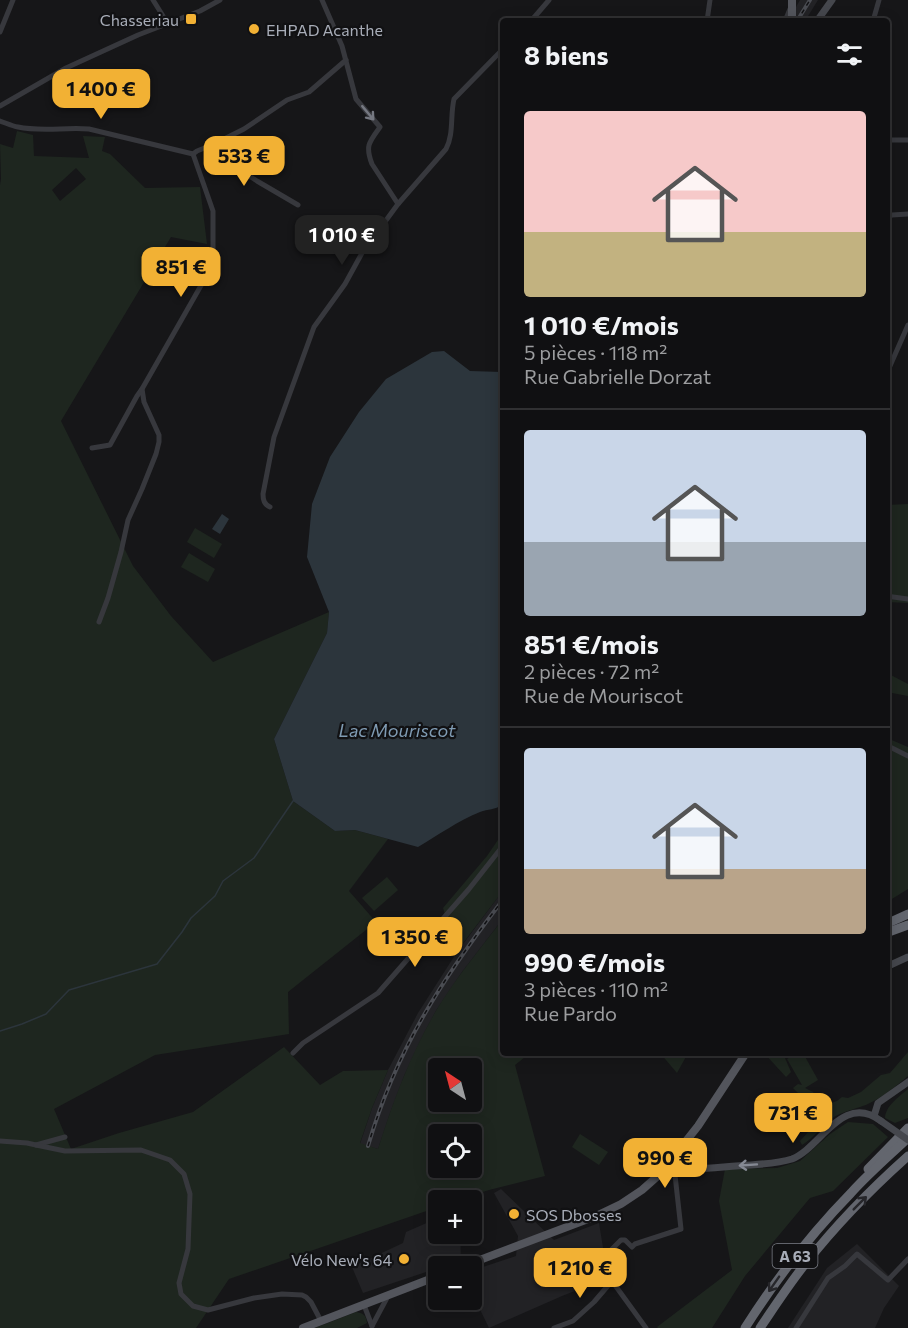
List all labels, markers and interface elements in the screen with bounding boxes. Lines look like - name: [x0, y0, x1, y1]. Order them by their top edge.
- place label: Chasseriau: [100, 10, 179, 29]
- marker: Chasseriau: [184, 12, 198, 26]
- place label: EHPAD Acanthe: [266, 20, 383, 39]
- marker: EHPAD Acanthe: [247, 22, 261, 36]
- icon: filters: [833, 38, 866, 71]
- text: 8 biens: [524, 39, 609, 70]
- pin: 1 400 €: [46, 69, 156, 120]
- text: 1 400 €: [66, 76, 136, 100]
- one-way arrow: [361, 104, 374, 120]
- pin: 533 €: [202, 136, 286, 187]
- text: 533 €: [218, 143, 270, 167]
- icon: home: [641, 150, 749, 258]
- pin: 1 010 €: [287, 215, 397, 266]
- text: 1 010 €: [309, 222, 375, 246]
- pin: 851 €: [139, 247, 223, 298]
- text: 851 €: [156, 254, 206, 278]
- text: 1 010 €/mois: [524, 309, 679, 340]
- text: 5 pièces · 118 m²: [524, 340, 667, 364]
- text: Rue Gabrielle Dorzat: [524, 364, 711, 388]
- icon: home: [641, 469, 749, 577]
- text: 851 €/mois: [524, 628, 659, 659]
- text: 2 pièces · 72 m²: [524, 659, 659, 683]
- text: Rue de Mouriscot: [524, 683, 683, 707]
- water label: Lac Mouriscot: [339, 719, 456, 741]
- icon: home: [641, 787, 749, 895]
- pin: 1 350 €: [360, 917, 470, 968]
- text: 1 350 €: [381, 924, 449, 948]
- text: 990 €/mois: [524, 946, 665, 977]
- text: 3 pièces · 110 m²: [524, 977, 668, 1001]
- text: Rue Pardo: [524, 1001, 617, 1025]
- north arrow: [428, 1058, 482, 1112]
- map controls: [428, 1058, 482, 1310]
- pin: 731 €: [751, 1093, 835, 1144]
- text: 731 €: [768, 1100, 818, 1124]
- button: locate: [428, 1124, 482, 1178]
- pin: 990 €: [623, 1138, 707, 1189]
- text: 990 €: [637, 1145, 693, 1169]
- one-way arrow: [738, 1160, 758, 1171]
- button: +: [428, 1190, 482, 1244]
- one-way arrow: [852, 1195, 867, 1210]
- place label: SOS Dbosses: [526, 1205, 622, 1224]
- marker: SOS Dbosses: [507, 1207, 521, 1221]
- road number: A 63: [772, 1244, 818, 1268]
- pin: 1 210 €: [525, 1248, 635, 1299]
- place label: Vélo New's 64: [291, 1250, 392, 1269]
- marker: Vélo New's 64: [397, 1252, 411, 1266]
- text: 1 210 €: [548, 1255, 612, 1279]
- button: −: [428, 1256, 482, 1310]
- one-way arrow: [768, 1275, 780, 1291]

